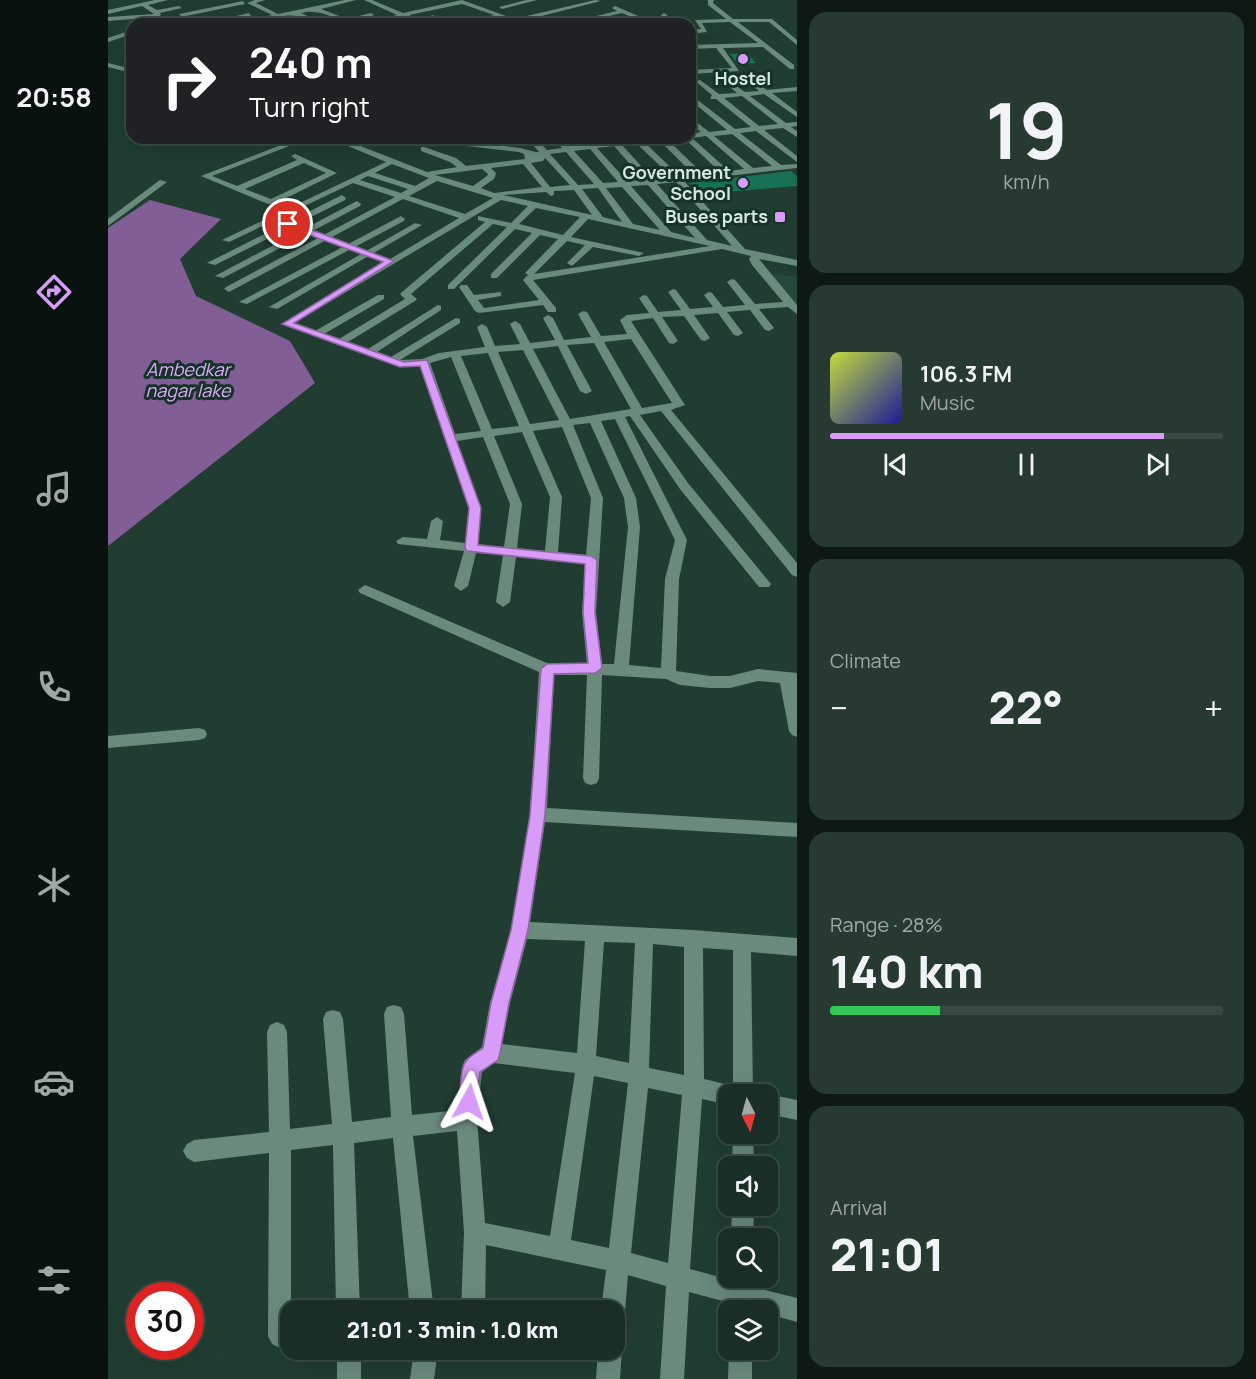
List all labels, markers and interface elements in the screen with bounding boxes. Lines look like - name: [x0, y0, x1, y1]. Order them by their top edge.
- text: 240 m: [249, 33, 373, 91]
- icon: right: [150, 42, 228, 120]
- marker: Hostel: [736, 52, 750, 66]
- place label: Hostel: [715, 66, 771, 90]
- text: 19: [985, 76, 1068, 182]
- text: 20:58: [16, 78, 92, 115]
- text: Turn right: [249, 88, 370, 125]
- place label: Government School: [623, 160, 731, 205]
- text: km/h: [1003, 168, 1050, 195]
- marker: Government School: [736, 176, 750, 190]
- pin: [262, 198, 313, 249]
- place label: Buses parts: [665, 204, 768, 228]
- icon: arrive: [271, 207, 304, 240]
- marker: Buses parts: [773, 210, 787, 224]
- icon: directions: [33, 271, 75, 313]
- water label: Ambedkar nagar lake: [146, 357, 232, 402]
- text: 106.3 FM: [920, 359, 1012, 389]
- text: Music: [920, 389, 975, 416]
- icon: previous: [879, 448, 912, 481]
- icon: pause: [1010, 448, 1043, 481]
- icon: next: [1141, 448, 1174, 481]
- icon: music: [33, 468, 75, 510]
- text: Climate: [830, 647, 901, 674]
- icon: phone: [33, 666, 75, 708]
- text: 22°: [989, 676, 1063, 738]
- text: −: [830, 685, 848, 730]
- text: +: [1204, 685, 1223, 730]
- icon: climate: [33, 864, 75, 906]
- text: Range · 28%: [830, 911, 943, 938]
- text: 140 km: [830, 940, 984, 1002]
- icon: car: [33, 1061, 75, 1103]
- position arrow: [437, 1070, 501, 1134]
- north arrow: [718, 1084, 778, 1144]
- map controls: [718, 1084, 778, 1360]
- button: sound: [718, 1156, 778, 1216]
- text: Arrival: [830, 1194, 887, 1221]
- text: 21:01: [830, 1223, 944, 1285]
- button: search: [718, 1228, 778, 1288]
- icon: filters: [33, 1259, 75, 1301]
- speed limit sign: 30: [126, 1282, 204, 1360]
- button: layers: [718, 1300, 778, 1360]
- text: 21:01 · 3 min · 1.0 km: [347, 1315, 558, 1345]

